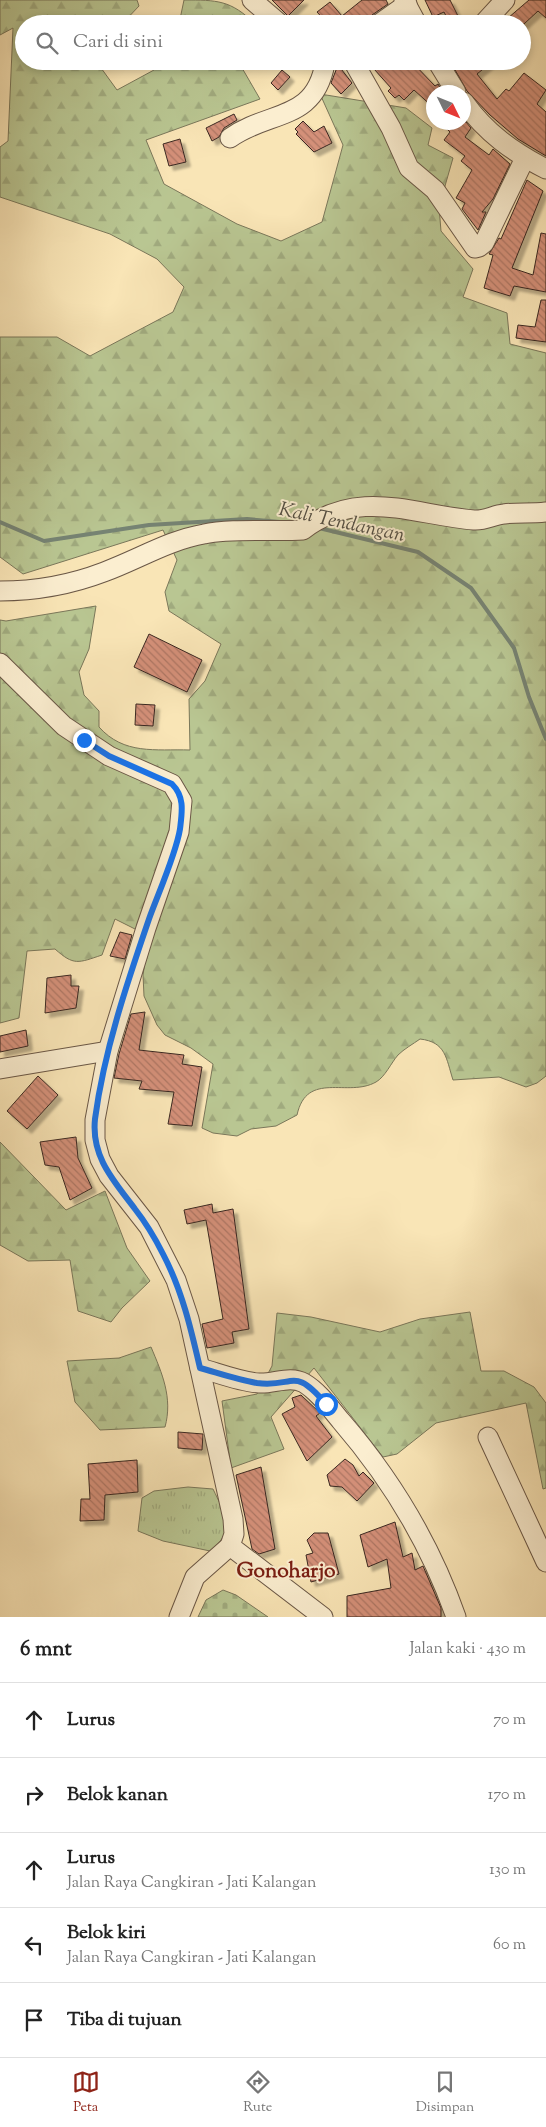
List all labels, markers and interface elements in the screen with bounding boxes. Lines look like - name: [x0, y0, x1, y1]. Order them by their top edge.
- search box: [15, 15, 531, 70]
- icon: search: [33, 29, 61, 57]
- text: Cari di sini: [73, 29, 163, 56]
- north arrow: [426, 85, 471, 130]
- water label: Kali Tendangan: [276, 496, 408, 551]
- route end: [73, 729, 96, 752]
- route start: [315, 1393, 338, 1416]
- district label: Gonoharjo: [236, 1557, 336, 1587]
- text: 6 mnt: [20, 1635, 72, 1665]
- text: Jalan kaki · 430 m: [410, 1638, 526, 1661]
- icon: ahead: [20, 1706, 48, 1734]
- text: Lurus: [67, 1707, 115, 1734]
- text: 70 m: [493, 1709, 526, 1732]
- icon: right: [20, 1781, 48, 1809]
- text: Belok kanan: [67, 1782, 168, 1809]
- text: 170 m: [488, 1784, 526, 1807]
- text: Lurus: [67, 1845, 115, 1872]
- icon: ahead: [20, 1856, 48, 1884]
- text: 130 m: [489, 1859, 526, 1882]
- text: Jalan Raya Cangkiran - Jati Kalangan: [67, 1872, 317, 1895]
- text: Belok kiri: [67, 1920, 146, 1947]
- icon: left: [20, 1931, 48, 1959]
- text: 60 m: [493, 1934, 526, 1957]
- text: Jalan Raya Cangkiran - Jati Kalangan: [67, 1947, 317, 1970]
- icon: arrive: [20, 2006, 48, 2034]
- text: Tiba di tujuan: [67, 2007, 182, 2034]
- tab: Peta: [72, 2068, 100, 2118]
- tab: Rute: [243, 2068, 272, 2118]
- tab: Disimpan: [416, 2068, 474, 2118]

